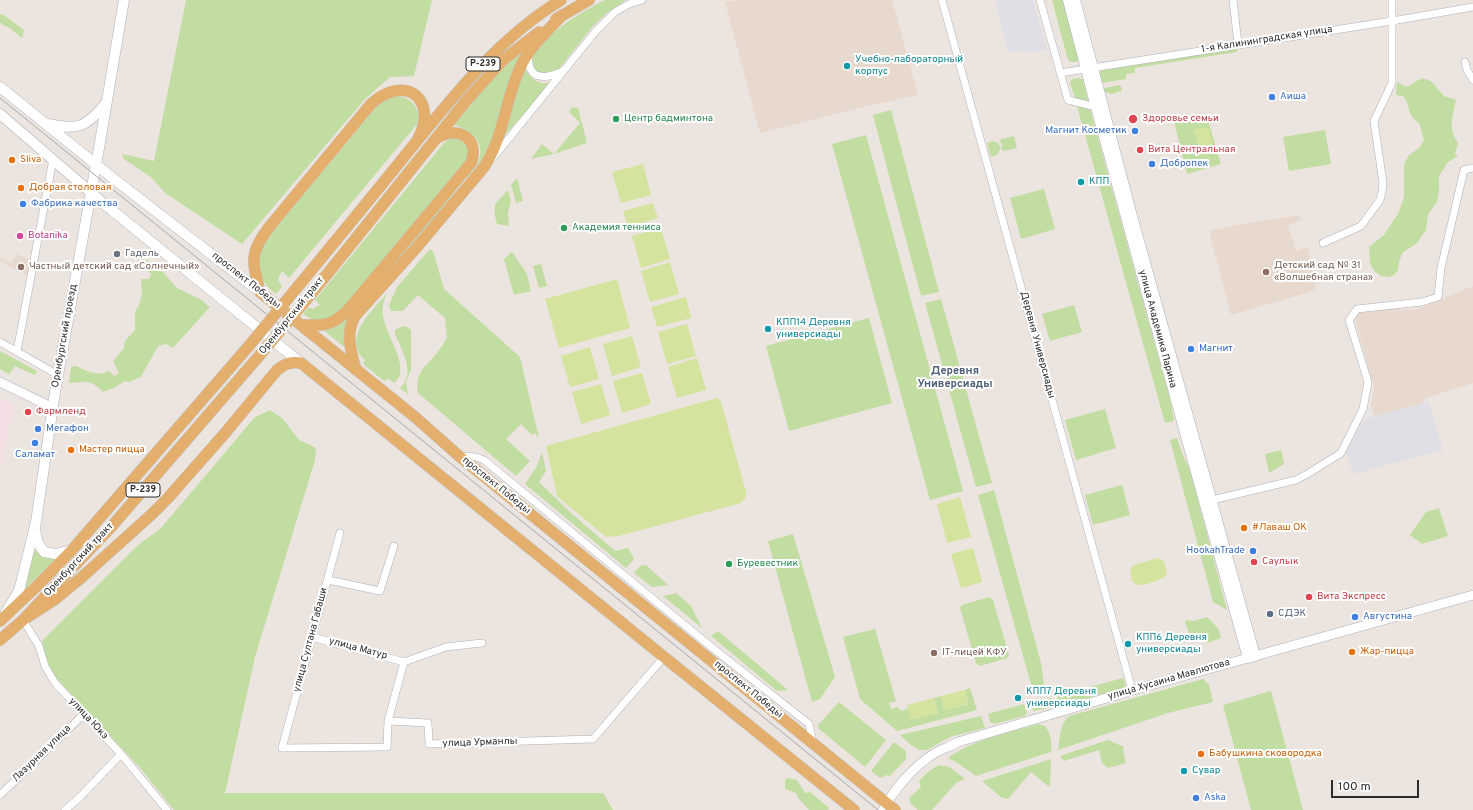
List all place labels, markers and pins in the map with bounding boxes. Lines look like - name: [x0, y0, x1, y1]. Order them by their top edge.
- place label: Учебно-лабораторный корпус: [855, 54, 963, 78]
- marker: Учебно-лабораторный корпус: [842, 61, 852, 71]
- place label: Аиша: [1280, 91, 1306, 103]
- marker: Аиша: [1267, 92, 1277, 102]
- place label: Центр бадминтона: [624, 113, 713, 125]
- marker: Здоровье семьи: [1127, 113, 1139, 125]
- place label: Здоровье семьи: [1142, 113, 1219, 125]
- marker: Центр бадминтона: [611, 114, 621, 124]
- place label: Магнит Косметик: [1045, 125, 1127, 137]
- marker: Магнит Косметик: [1130, 126, 1140, 136]
- place label: Вита Центральная: [1148, 144, 1235, 156]
- marker: Вита Центральная: [1135, 145, 1145, 155]
- place label: Sliva: [20, 154, 41, 166]
- marker: Sliva: [7, 155, 17, 165]
- place label: Добропек: [1160, 158, 1208, 170]
- marker: Добропек: [1147, 159, 1157, 169]
- place label: КПП: [1089, 176, 1109, 188]
- marker: КПП: [1076, 177, 1086, 187]
- place label: Добрая столовая: [29, 182, 111, 194]
- marker: Добрая столовая: [16, 183, 26, 193]
- place label: Фабрика качества: [31, 198, 118, 210]
- marker: Фабрика качества: [18, 199, 28, 209]
- place label: Академия тенниса: [572, 222, 661, 234]
- marker: Академия тенниса: [559, 223, 569, 233]
- place label: Botanika: [28, 230, 68, 242]
- marker: Botanika: [15, 231, 25, 241]
- place label: Гадель: [125, 248, 159, 260]
- marker: Гадель: [112, 249, 122, 259]
- place label: Детский сад № 31 «Волшебная страна»: [1274, 260, 1373, 284]
- place label: Частный детский сад «Солнечный»: [29, 261, 199, 273]
- marker: Частный детский сад «Солнечный»: [16, 262, 26, 272]
- marker: Детский сад № 31 «Волшебная страна»: [1261, 267, 1271, 277]
- place label: КПП14 Деревня универсиады: [776, 317, 851, 340]
- marker: КПП14 Деревня универсиады: [763, 324, 773, 334]
- place label: Магнит: [1199, 343, 1233, 355]
- marker: Магнит: [1186, 344, 1196, 354]
- place label: Фармленд: [36, 406, 86, 418]
- marker: Фармленд: [23, 407, 33, 417]
- place label: Мегафон: [46, 423, 89, 435]
- marker: Мегафон: [33, 424, 43, 434]
- marker: Саламат: [30, 438, 40, 448]
- place label: Мастер пицца: [79, 444, 145, 456]
- marker: Мастер пицца: [66, 445, 76, 455]
- place label: Саламат: [15, 449, 55, 461]
- place label: #Лаваш ОК: [1252, 522, 1307, 534]
- marker: #Лаваш ОК: [1239, 523, 1249, 533]
- place label: HookahTrade: [1186, 545, 1245, 557]
- marker: HookahTrade: [1248, 546, 1258, 556]
- place label: Саулык: [1262, 556, 1299, 568]
- marker: Саулык: [1249, 557, 1259, 567]
- place label: Буревестник: [737, 558, 798, 570]
- marker: Буревестник: [724, 559, 734, 569]
- place label: Вита Экспресс: [1317, 591, 1386, 603]
- marker: Вита Экспресс: [1304, 592, 1314, 602]
- place label: СДЭК: [1278, 608, 1306, 620]
- marker: СДЭК: [1265, 609, 1275, 619]
- place label: Августина: [1363, 611, 1412, 623]
- marker: Августина: [1350, 612, 1360, 622]
- place label: КПП6 Деревня универсиады: [1136, 632, 1207, 656]
- marker: КПП6 Деревня универсиады: [1123, 639, 1133, 649]
- place label: Жар-пицца: [1360, 646, 1414, 658]
- place label: IT-лицей КФУ: [942, 647, 1007, 659]
- marker: Жар-пицца: [1347, 647, 1357, 657]
- marker: IT-лицей КФУ: [929, 648, 939, 658]
- place label: КПП7 Деревня универсиады: [1026, 686, 1096, 710]
- marker: КПП7 Деревня универсиады: [1013, 693, 1023, 703]
- place label: Бабушкина сковородка: [1209, 748, 1322, 760]
- marker: Бабушкина сковородка: [1196, 749, 1206, 759]
- place label: Сувар: [1192, 765, 1220, 777]
- marker: Сувар: [1179, 766, 1189, 776]
- place label: Aska: [1204, 792, 1226, 804]
- marker: Aska: [1191, 793, 1201, 803]

